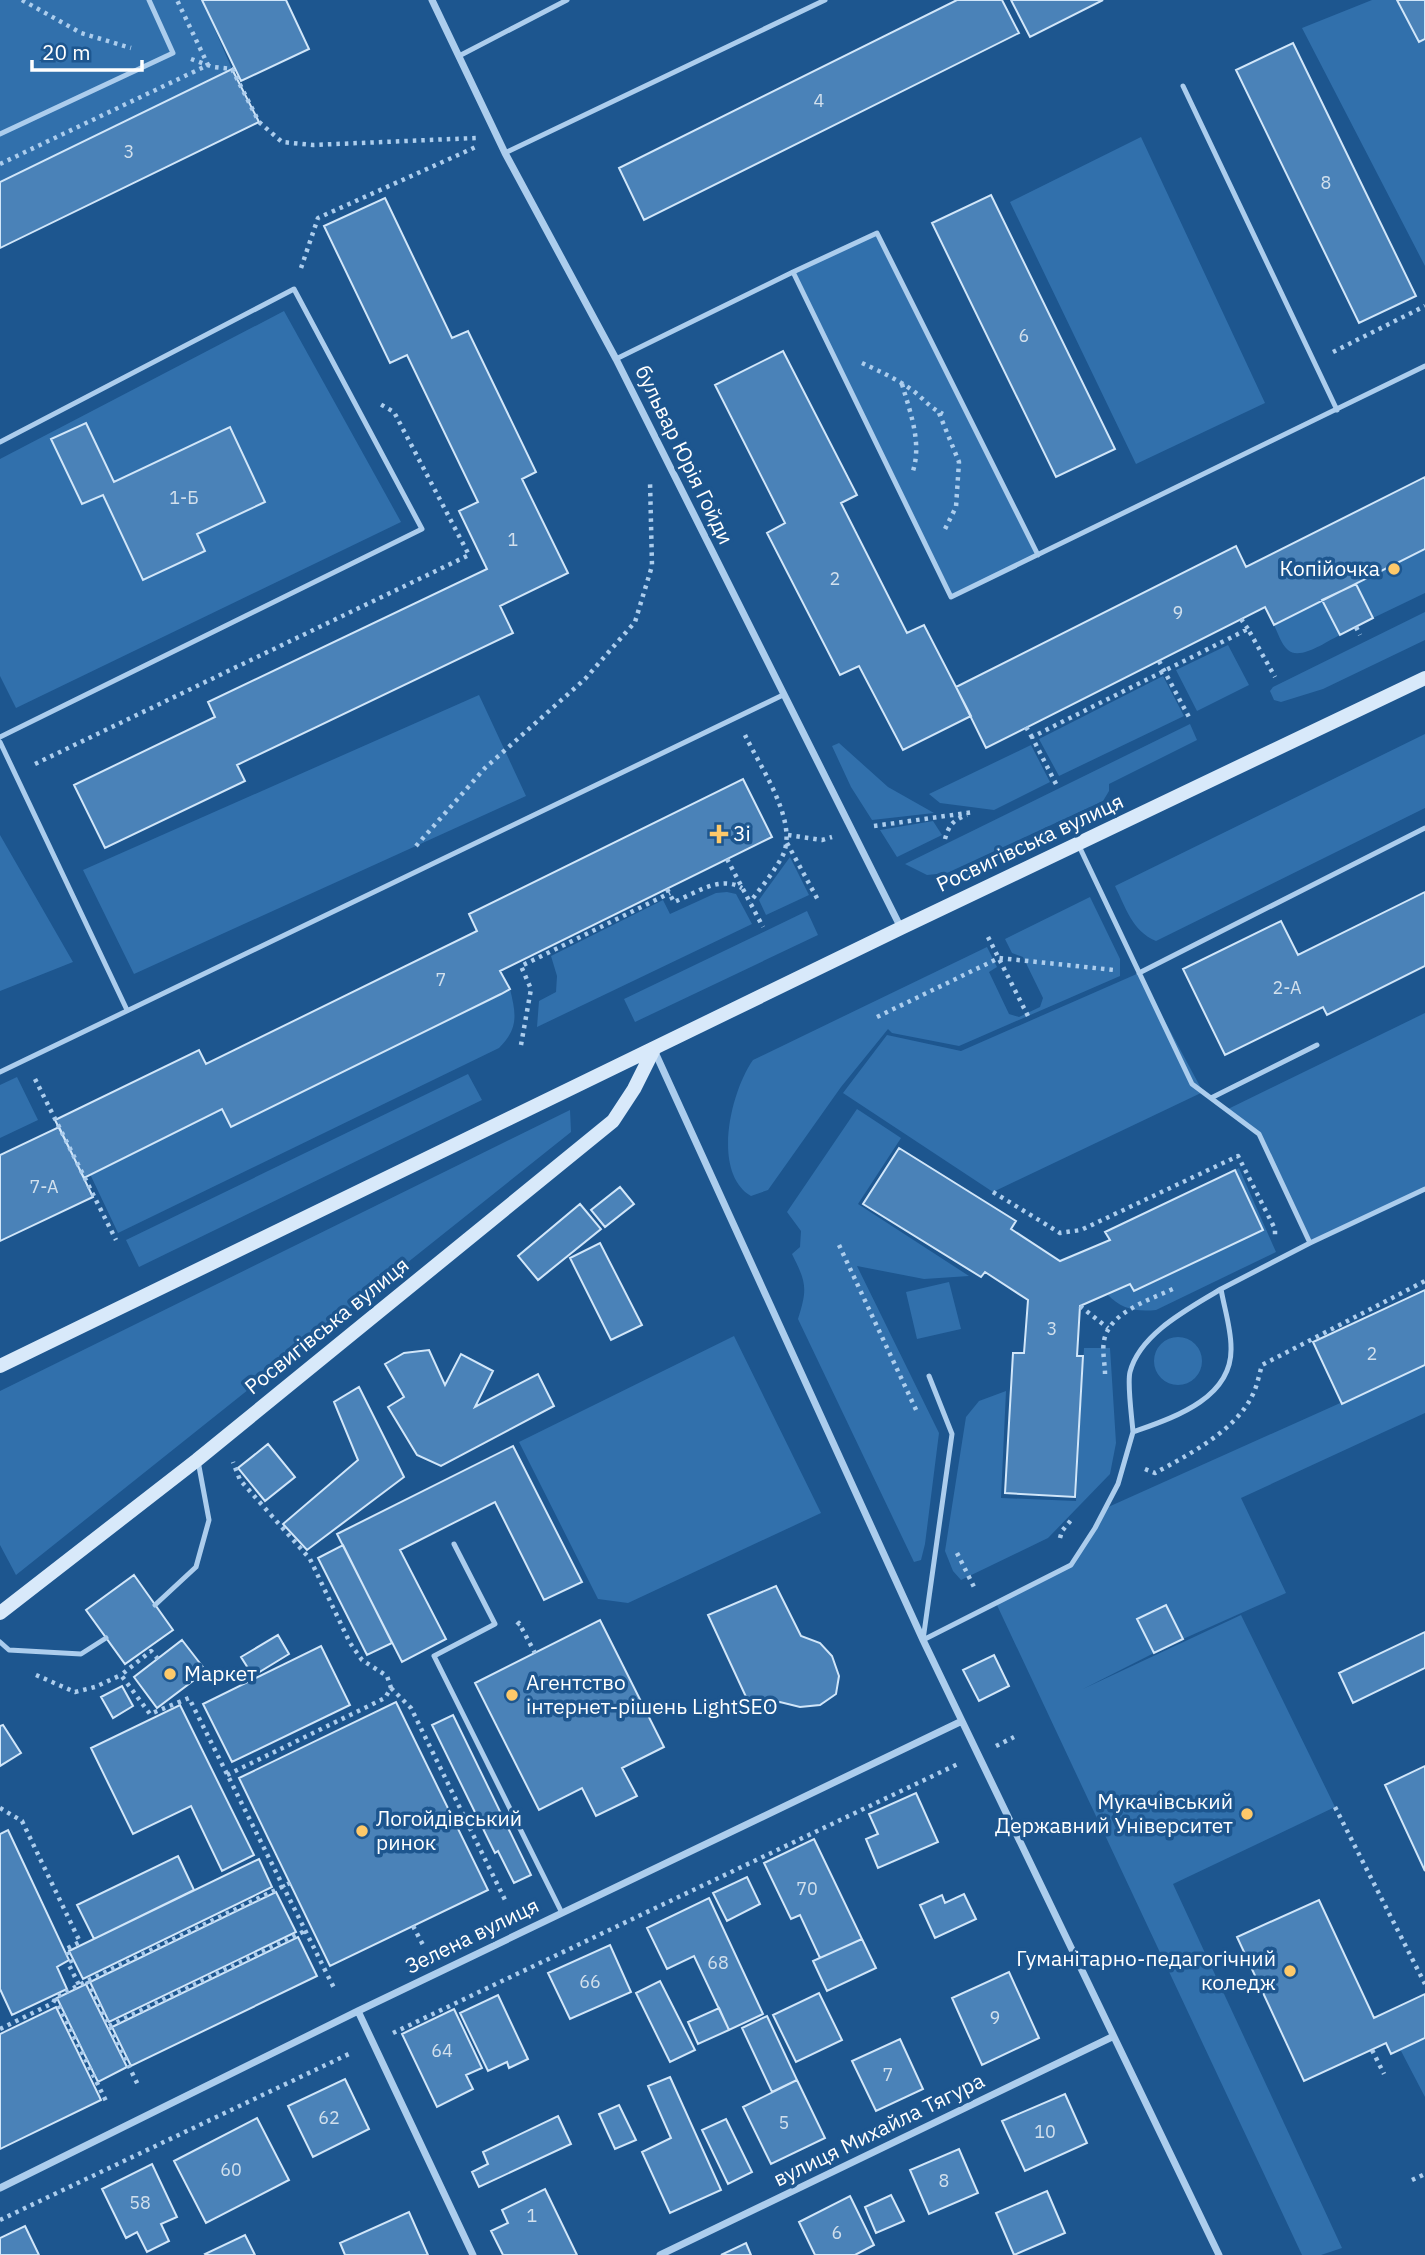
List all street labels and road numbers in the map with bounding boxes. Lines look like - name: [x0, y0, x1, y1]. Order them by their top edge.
- street label: бульвар Юрія Гойди: [629, 360, 740, 549]
- street label: Росвигівська вулиця: [931, 786, 1128, 898]
- street label: Росвигівська вулиця: [238, 1250, 414, 1400]
- street label: Зелена вулиця: [400, 1891, 543, 1980]
- street label: вулиця Михайла Тягура: [768, 2066, 989, 2192]

